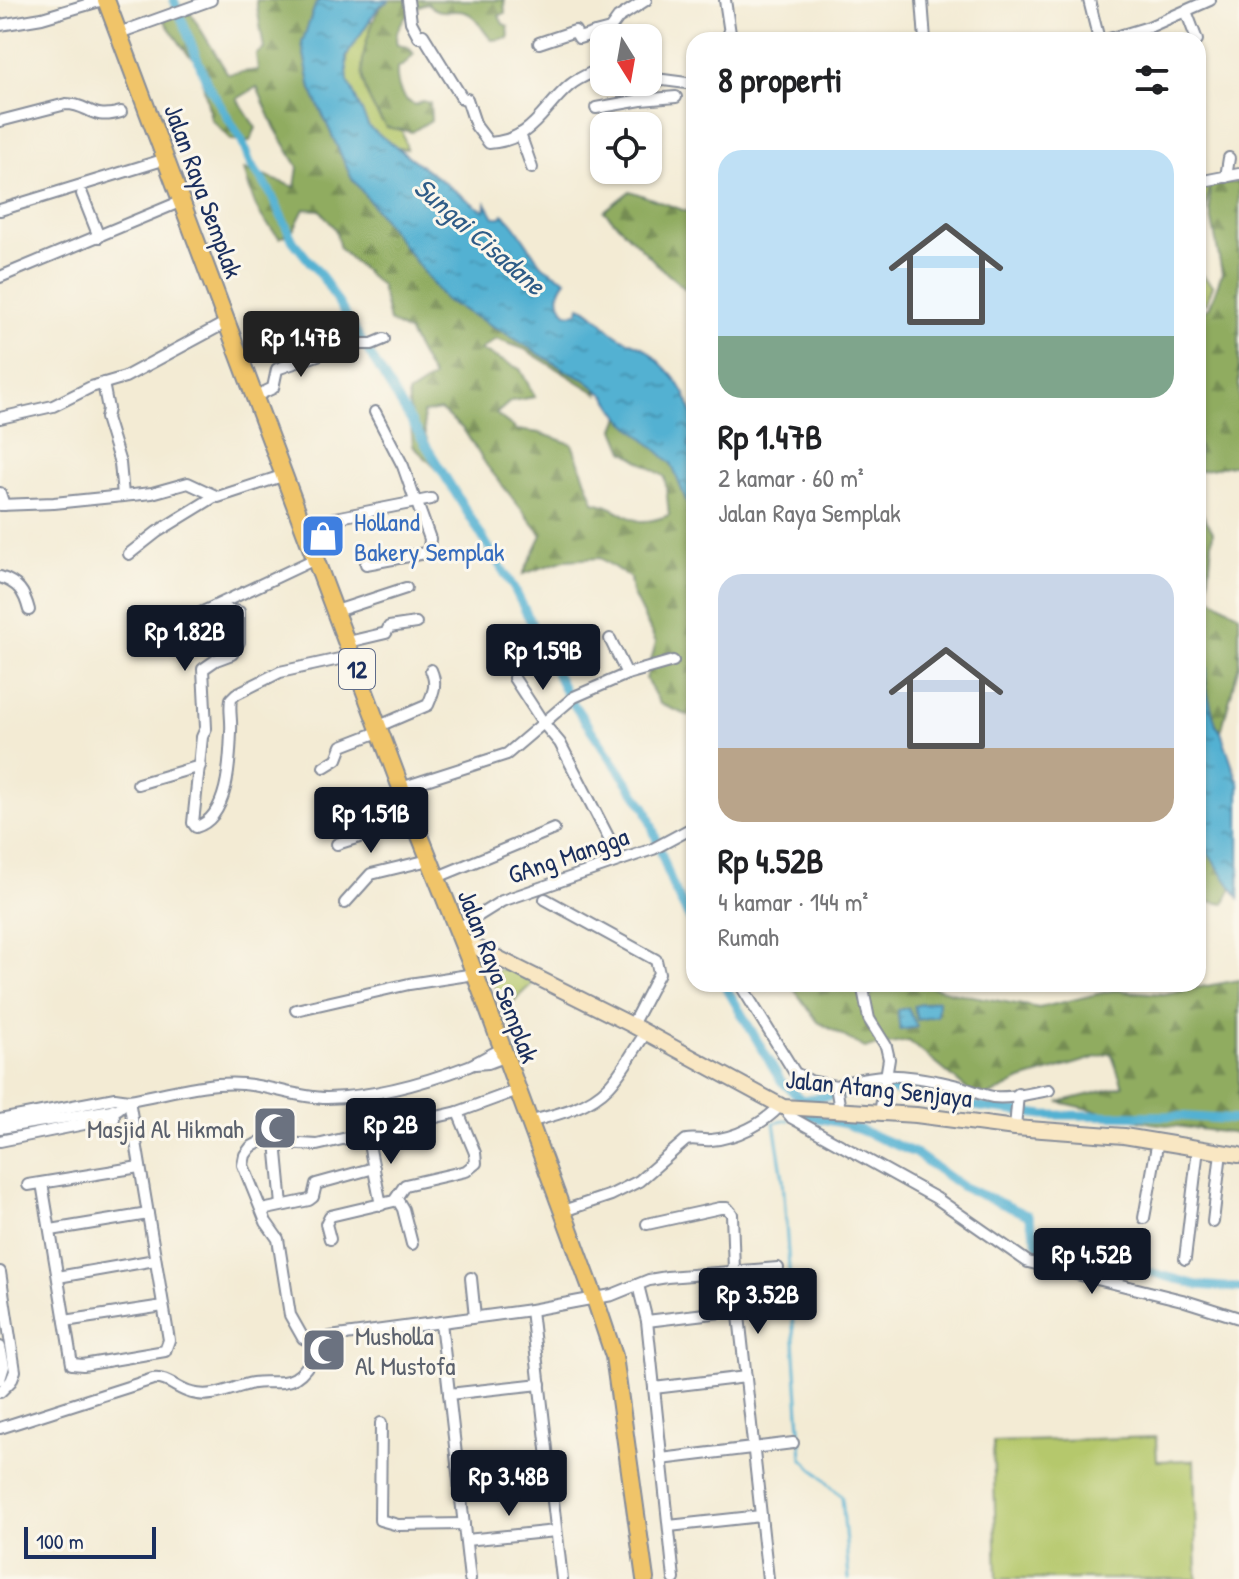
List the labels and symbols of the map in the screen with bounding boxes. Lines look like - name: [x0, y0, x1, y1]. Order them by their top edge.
- north arrow: [590, 24, 662, 96]
- street label: Jalan Raya Semplak: [156, 99, 252, 283]
- water label: Sungai Cisadane: [406, 169, 555, 305]
- pin: Rp 1.47B: [218, 311, 384, 379]
- place label: Holland Bakery Semplak: [354, 504, 505, 569]
- shop icon: Holland Bakery Semplak: [299, 512, 347, 560]
- pin: Rp 1.82B: [102, 605, 268, 673]
- pin: Rp 1.59B: [460, 624, 626, 692]
- road number: 12: [339, 649, 375, 689]
- pin: Rp 1.51B: [288, 787, 454, 855]
- street label: GAng Mangga: [503, 818, 633, 892]
- street label: Jalan Raya Semplak: [450, 884, 548, 1068]
- street label: Jalan Atang Senjaya: [784, 1061, 974, 1115]
- pin: Rp 2B: [335, 1098, 447, 1166]
- mosque icon: Masjid Al Hikmah: [251, 1104, 299, 1152]
- place label: Masjid Al Hikmah: [87, 1111, 244, 1146]
- pin: Rp 4.52B: [1009, 1228, 1175, 1296]
- pin: Rp 3.52B: [675, 1268, 841, 1336]
- place label: Musholla Al Mustofa: [355, 1318, 455, 1383]
- mosque icon: Musholla Al Mustofa: [300, 1326, 348, 1374]
- pin: Rp 3.48B: [426, 1450, 592, 1518]
- scale bar: [24, 1523, 156, 1559]

